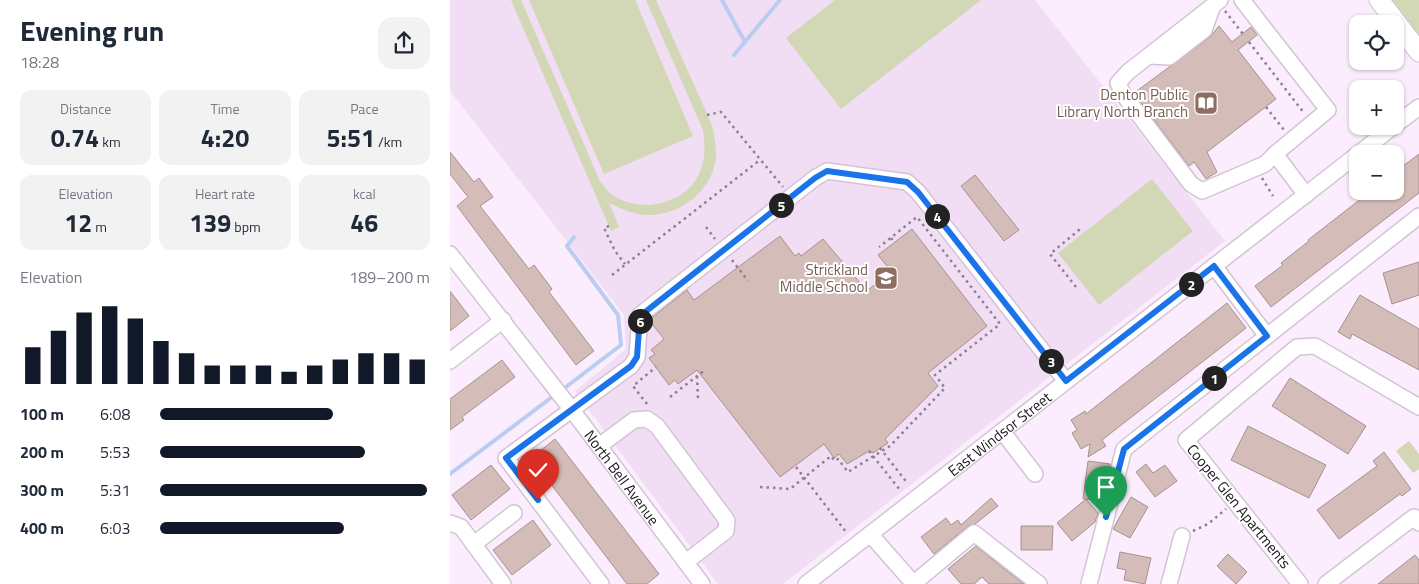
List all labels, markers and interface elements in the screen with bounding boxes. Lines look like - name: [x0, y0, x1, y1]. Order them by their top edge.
- text: Evening run: [20, 9, 164, 52]
- map controls: [1349, 15, 1404, 200]
- button: locate: [1349, 15, 1404, 70]
- button: share: [378, 17, 430, 69]
- text: 18:28: [20, 50, 59, 74]
- button: +: [1349, 80, 1404, 135]
- place label: Denton Public Library North Branch: [1057, 83, 1188, 123]
- library icon: Denton Public Library North Branch: [1193, 90, 1219, 116]
- text: Distance: [60, 98, 111, 119]
- text: Time: [210, 98, 240, 119]
- text: Pace: [350, 98, 378, 119]
- text: 0.74: [51, 119, 99, 157]
- text: 4:20: [201, 119, 249, 157]
- text: 5:51: [326, 119, 375, 157]
- text: km: [99, 131, 121, 152]
- text: /km: [375, 131, 402, 152]
- button: −: [1349, 145, 1404, 200]
- text: Elevation: [58, 183, 113, 204]
- text: Heart rate: [195, 183, 255, 204]
- text: kcal: [353, 183, 376, 204]
- pin: 5: [768, 192, 794, 218]
- text: 5: [778, 195, 785, 216]
- text: 12: [64, 204, 92, 242]
- text: 139: [189, 204, 231, 242]
- text: 46: [350, 204, 378, 242]
- pin: 4: [924, 204, 950, 228]
- text: 4: [934, 206, 941, 227]
- text: m: [92, 216, 107, 237]
- text: bpm: [231, 216, 261, 237]
- place label: Strickland Middle School: [780, 258, 868, 298]
- text: Elevation: [20, 265, 82, 289]
- text: 189–200 m: [349, 265, 430, 289]
- school or university icon: Strickland Middle School: [873, 265, 899, 291]
- pin: 2: [1178, 272, 1204, 296]
- text: 2: [1188, 274, 1195, 295]
- pin: 6: [628, 308, 652, 334]
- text: 6: [637, 311, 644, 332]
- pin: 3: [1038, 348, 1064, 374]
- text: 3: [1048, 351, 1055, 372]
- pin: 1: [1202, 366, 1226, 390]
- text: 1: [1211, 368, 1218, 389]
- street label: East Windsor Street: [942, 385, 1057, 481]
- text: 100 m: [20, 402, 64, 426]
- text: 6:08: [100, 402, 130, 426]
- street label: North Bell Avenue: [579, 425, 666, 530]
- street label: Cooper Glen Apartments: [1181, 439, 1297, 573]
- text: 200 m: [20, 440, 64, 464]
- text: 5:53: [100, 440, 130, 464]
- pin: [517, 449, 559, 500]
- icon: check: [524, 456, 552, 484]
- pin: [1085, 466, 1127, 517]
- icon: arrive: [1092, 473, 1120, 501]
- text: 300 m: [20, 478, 64, 502]
- text: 5:31: [100, 478, 130, 502]
- text: 400 m: [20, 516, 64, 540]
- text: 6:03: [100, 516, 130, 540]

